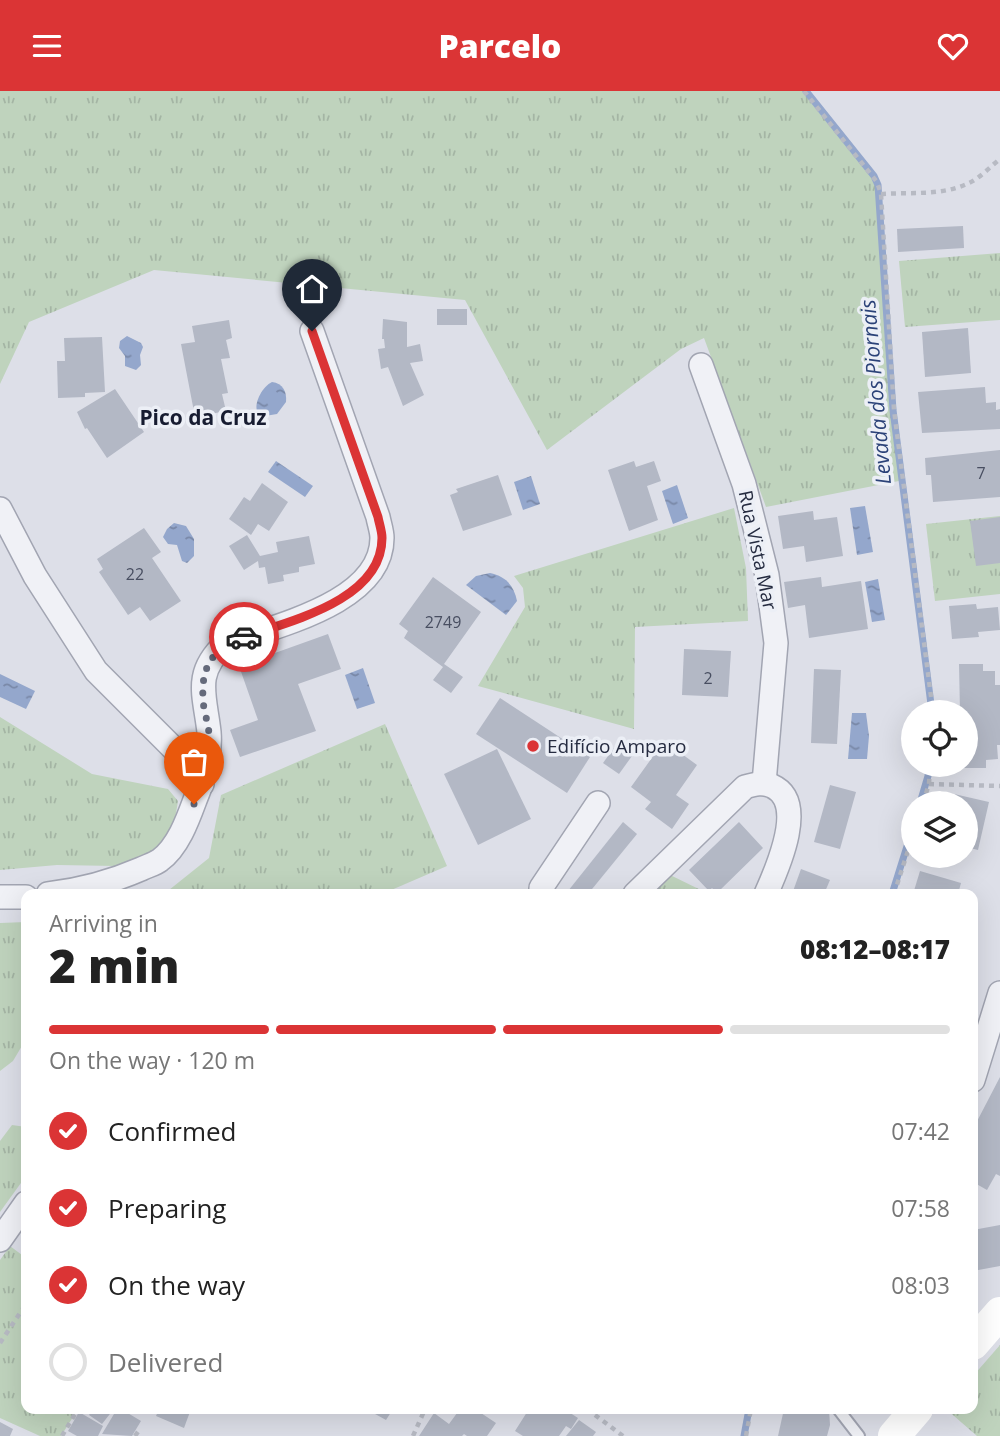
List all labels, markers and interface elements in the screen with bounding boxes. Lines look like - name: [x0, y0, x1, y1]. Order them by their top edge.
- text: Parcelo: [439, 24, 561, 67]
- icon: menu: [28, 27, 66, 65]
- icon: heart: [934, 27, 972, 65]
- pin: [282, 259, 342, 331]
- icon: home: [293, 270, 331, 308]
- water label: Levada dos Piornais: [853, 298, 897, 486]
- district label: Pico da Cruz: [139, 403, 267, 431]
- house number: 7: [976, 462, 986, 484]
- street label: Rua Vista Mar: [733, 488, 783, 612]
- house number: 22: [126, 563, 144, 585]
- courier: [209, 602, 279, 672]
- house number: 2749: [425, 611, 461, 633]
- icon: car: [225, 618, 263, 656]
- house number: 2: [703, 667, 713, 689]
- map controls: [901, 700, 978, 868]
- button: locate: [901, 700, 978, 777]
- pin: [164, 732, 224, 804]
- place label: Edifício Amparo: [547, 733, 686, 759]
- marker: Edifício Amparo: [525, 738, 541, 754]
- icon: bag: [175, 743, 213, 781]
- button: layers: [901, 791, 978, 868]
- text: Arriving in: [49, 907, 158, 939]
- text: 08:12–08:17: [800, 931, 950, 967]
- text: 2 min: [49, 934, 180, 996]
- text: On the way · 120 m: [49, 1044, 255, 1076]
- icon: check: [49, 1112, 87, 1150]
- text: Confirmed: [108, 1113, 236, 1149]
- text: 07:42: [891, 1115, 950, 1147]
- icon: check: [49, 1189, 87, 1227]
- text: Preparing: [108, 1190, 226, 1226]
- text: 07:58: [891, 1192, 950, 1224]
- icon: check: [49, 1266, 87, 1304]
- text: On the way: [108, 1267, 245, 1303]
- text: 08:03: [891, 1269, 950, 1301]
- text: Delivered: [108, 1344, 223, 1380]

